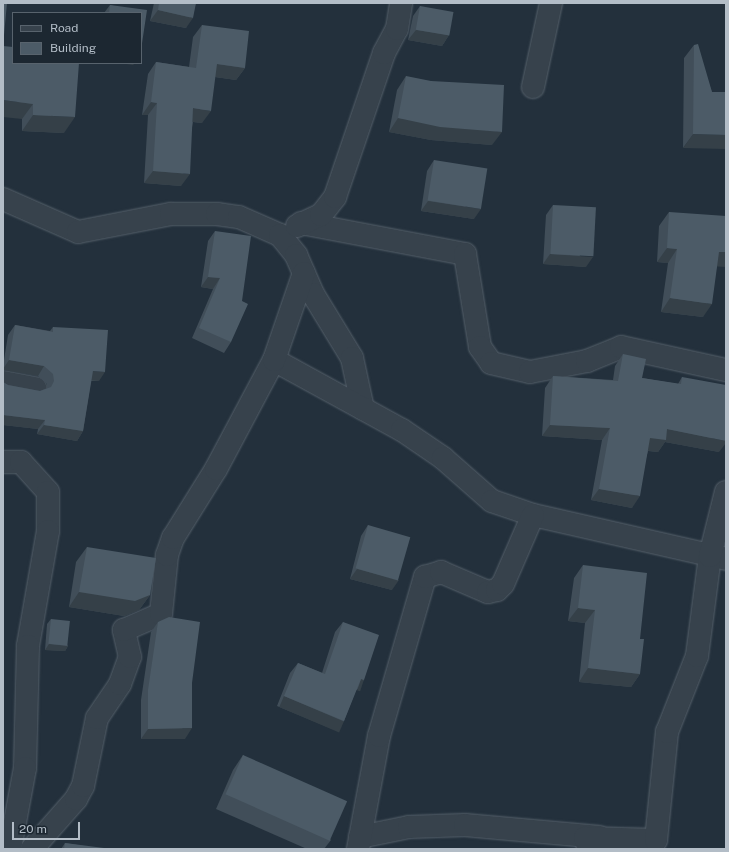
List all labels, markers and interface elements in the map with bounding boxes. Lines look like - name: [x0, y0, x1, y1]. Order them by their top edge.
- legend: [12, 12, 142, 64]
- text: Road: [50, 21, 78, 35]
- text: Building: [50, 41, 96, 55]
- scale bar: [14, 814, 82, 840]
- text: 20 m: [19, 822, 47, 836]

